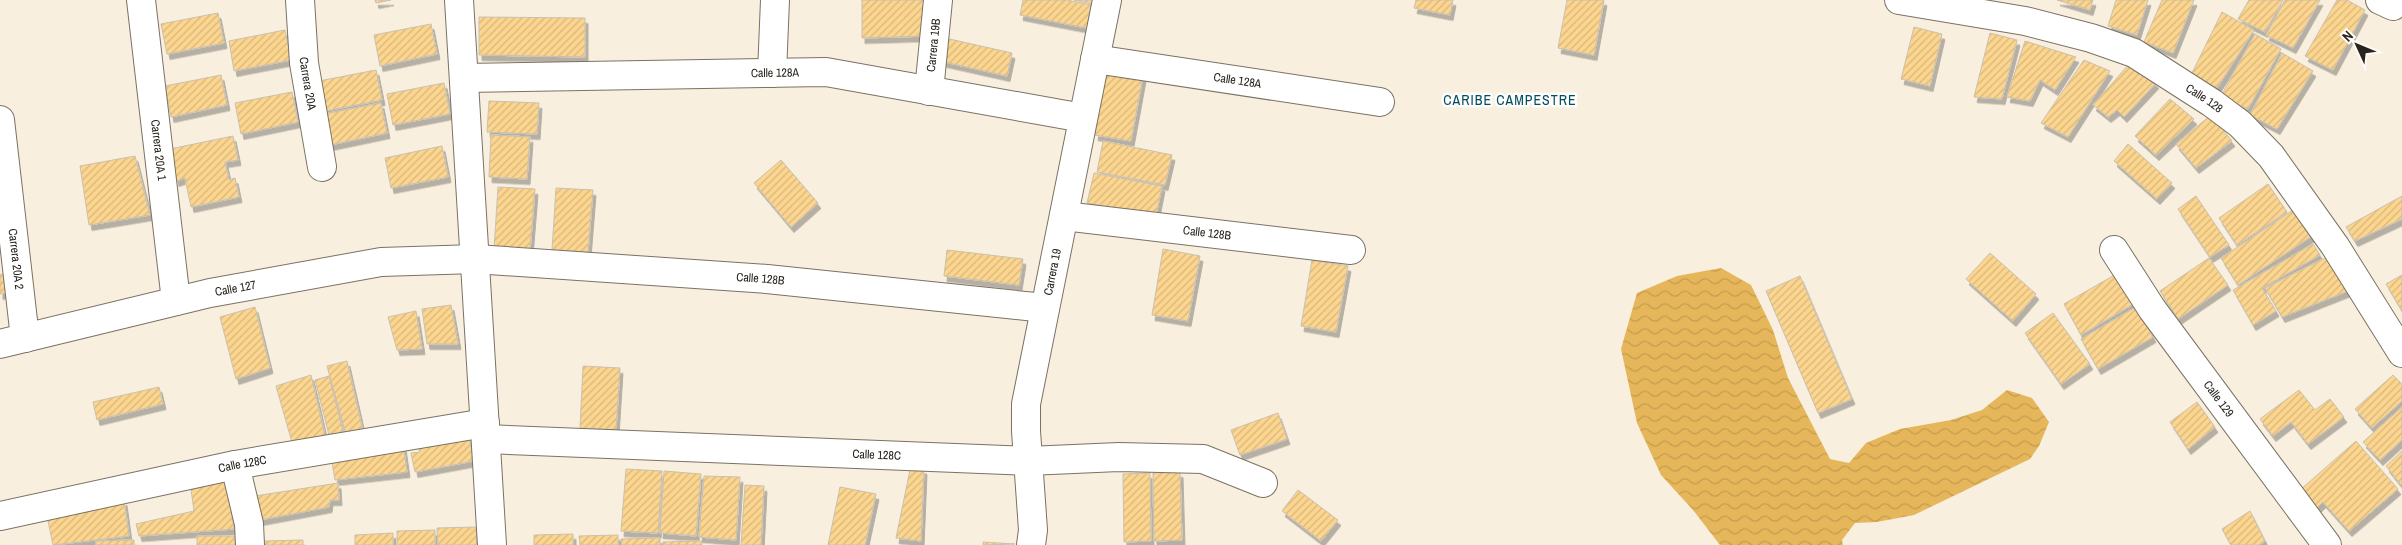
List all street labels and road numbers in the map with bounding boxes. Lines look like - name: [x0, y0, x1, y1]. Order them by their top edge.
- street label: Carrera 19B: [923, 17, 944, 73]
- street label: Carrera 20A: [296, 57, 320, 112]
- street label: Calle 128A: [751, 64, 800, 81]
- street label: Calle 128A: [1212, 69, 1263, 92]
- street label: Calle 128: [2183, 80, 2226, 116]
- street label: Carrera 20A 1: [147, 119, 170, 182]
- street label: Calle 128B: [1182, 222, 1232, 244]
- street label: Carrera 20A 2: [5, 228, 27, 290]
- street label: Carrera 19: [1040, 247, 1065, 297]
- street label: Calle 128B: [736, 269, 786, 289]
- street label: Calle 127: [214, 277, 258, 300]
- street label: Calle 129: [2200, 377, 2237, 420]
- street label: Calle 128C: [852, 446, 901, 464]
- street label: Calle 128C: [217, 452, 268, 476]

